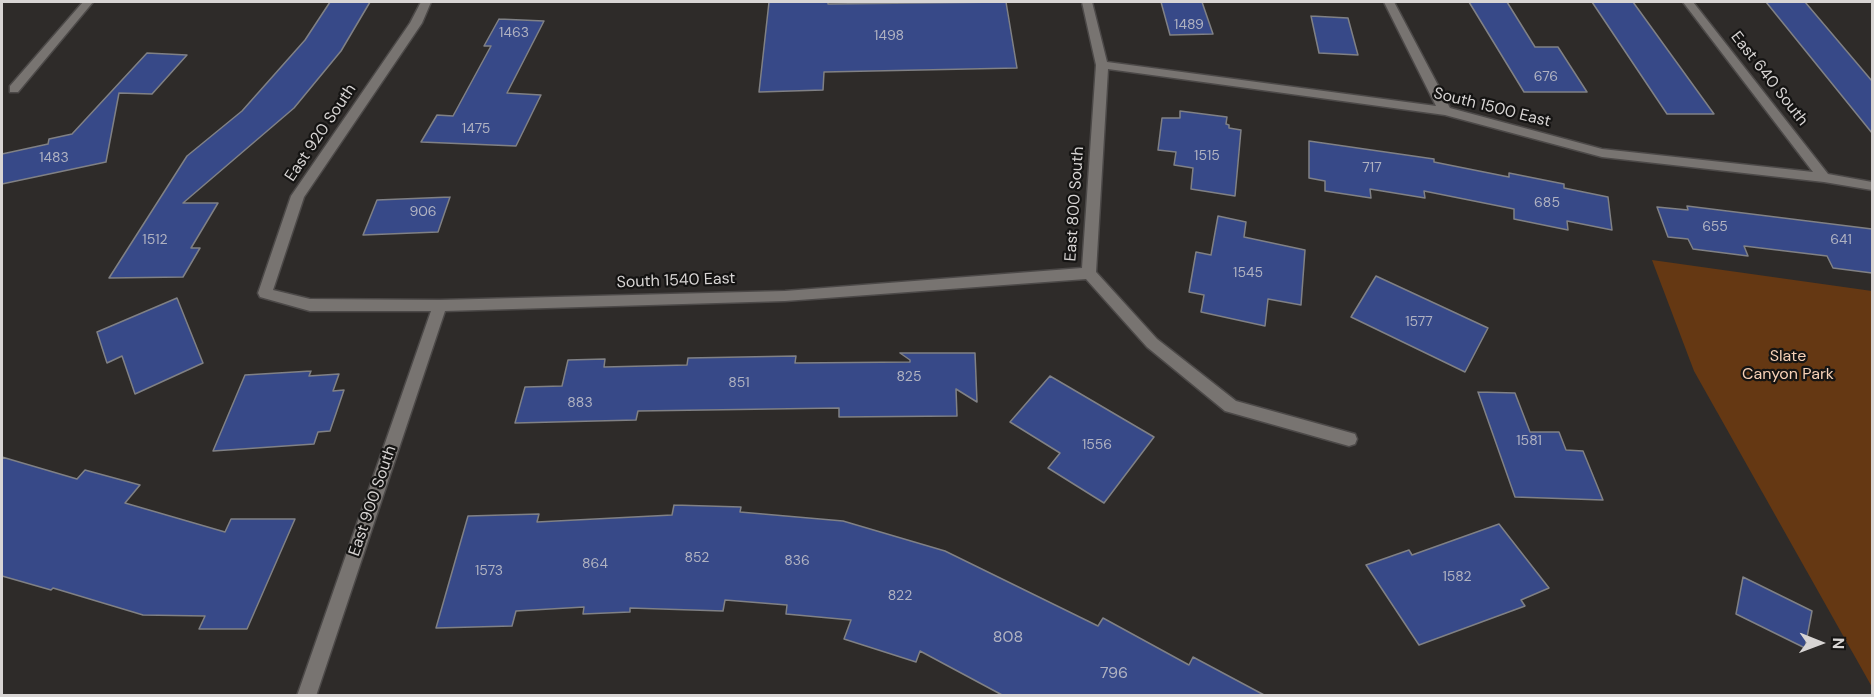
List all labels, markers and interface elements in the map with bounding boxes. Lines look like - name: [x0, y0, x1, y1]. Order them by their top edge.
- house number: 1489: [1174, 17, 1204, 33]
- house number: 1463: [499, 25, 529, 41]
- house number: 1498: [874, 28, 904, 44]
- street label: East 640 South: [1726, 28, 1812, 130]
- house number: 676: [1534, 69, 1558, 85]
- street label: East 920 South: [281, 81, 361, 185]
- street label: South 1500 East: [1431, 84, 1553, 132]
- house number: 1475: [462, 121, 490, 137]
- street label: East 800 South: [1061, 146, 1089, 262]
- house number: 1515: [1194, 148, 1220, 164]
- house number: 1483: [39, 150, 69, 166]
- house number: 717: [1362, 160, 1382, 176]
- house number: 685: [1534, 195, 1560, 211]
- house number: 906: [409, 204, 437, 220]
- house number: 655: [1702, 219, 1728, 235]
- house number: 1512: [142, 232, 168, 248]
- house number: 641: [1830, 232, 1852, 248]
- house number: 1545: [1233, 265, 1263, 281]
- street label: South 1540 East: [616, 269, 736, 293]
- house number: 1577: [1405, 314, 1433, 330]
- park label: Slate Canyon Park: [1742, 347, 1834, 385]
- house number: 825: [897, 369, 921, 385]
- house number: 851: [728, 375, 750, 391]
- house number: 883: [567, 395, 593, 411]
- house number: 1581: [1516, 433, 1542, 449]
- house number: 1556: [1082, 437, 1112, 453]
- street label: East 900 South: [345, 443, 401, 559]
- house number: 852: [685, 550, 709, 566]
- house number: 836: [784, 553, 810, 569]
- house number: 864: [582, 556, 608, 572]
- house number: 1573: [475, 563, 503, 579]
- house number: 1582: [1442, 569, 1472, 585]
- house number: 822: [888, 588, 912, 604]
- north arrow: [1790, 613, 1850, 673]
- house number: 808: [993, 628, 1023, 648]
- text: N: [1828, 637, 1849, 649]
- house number: 796: [1100, 664, 1128, 684]

